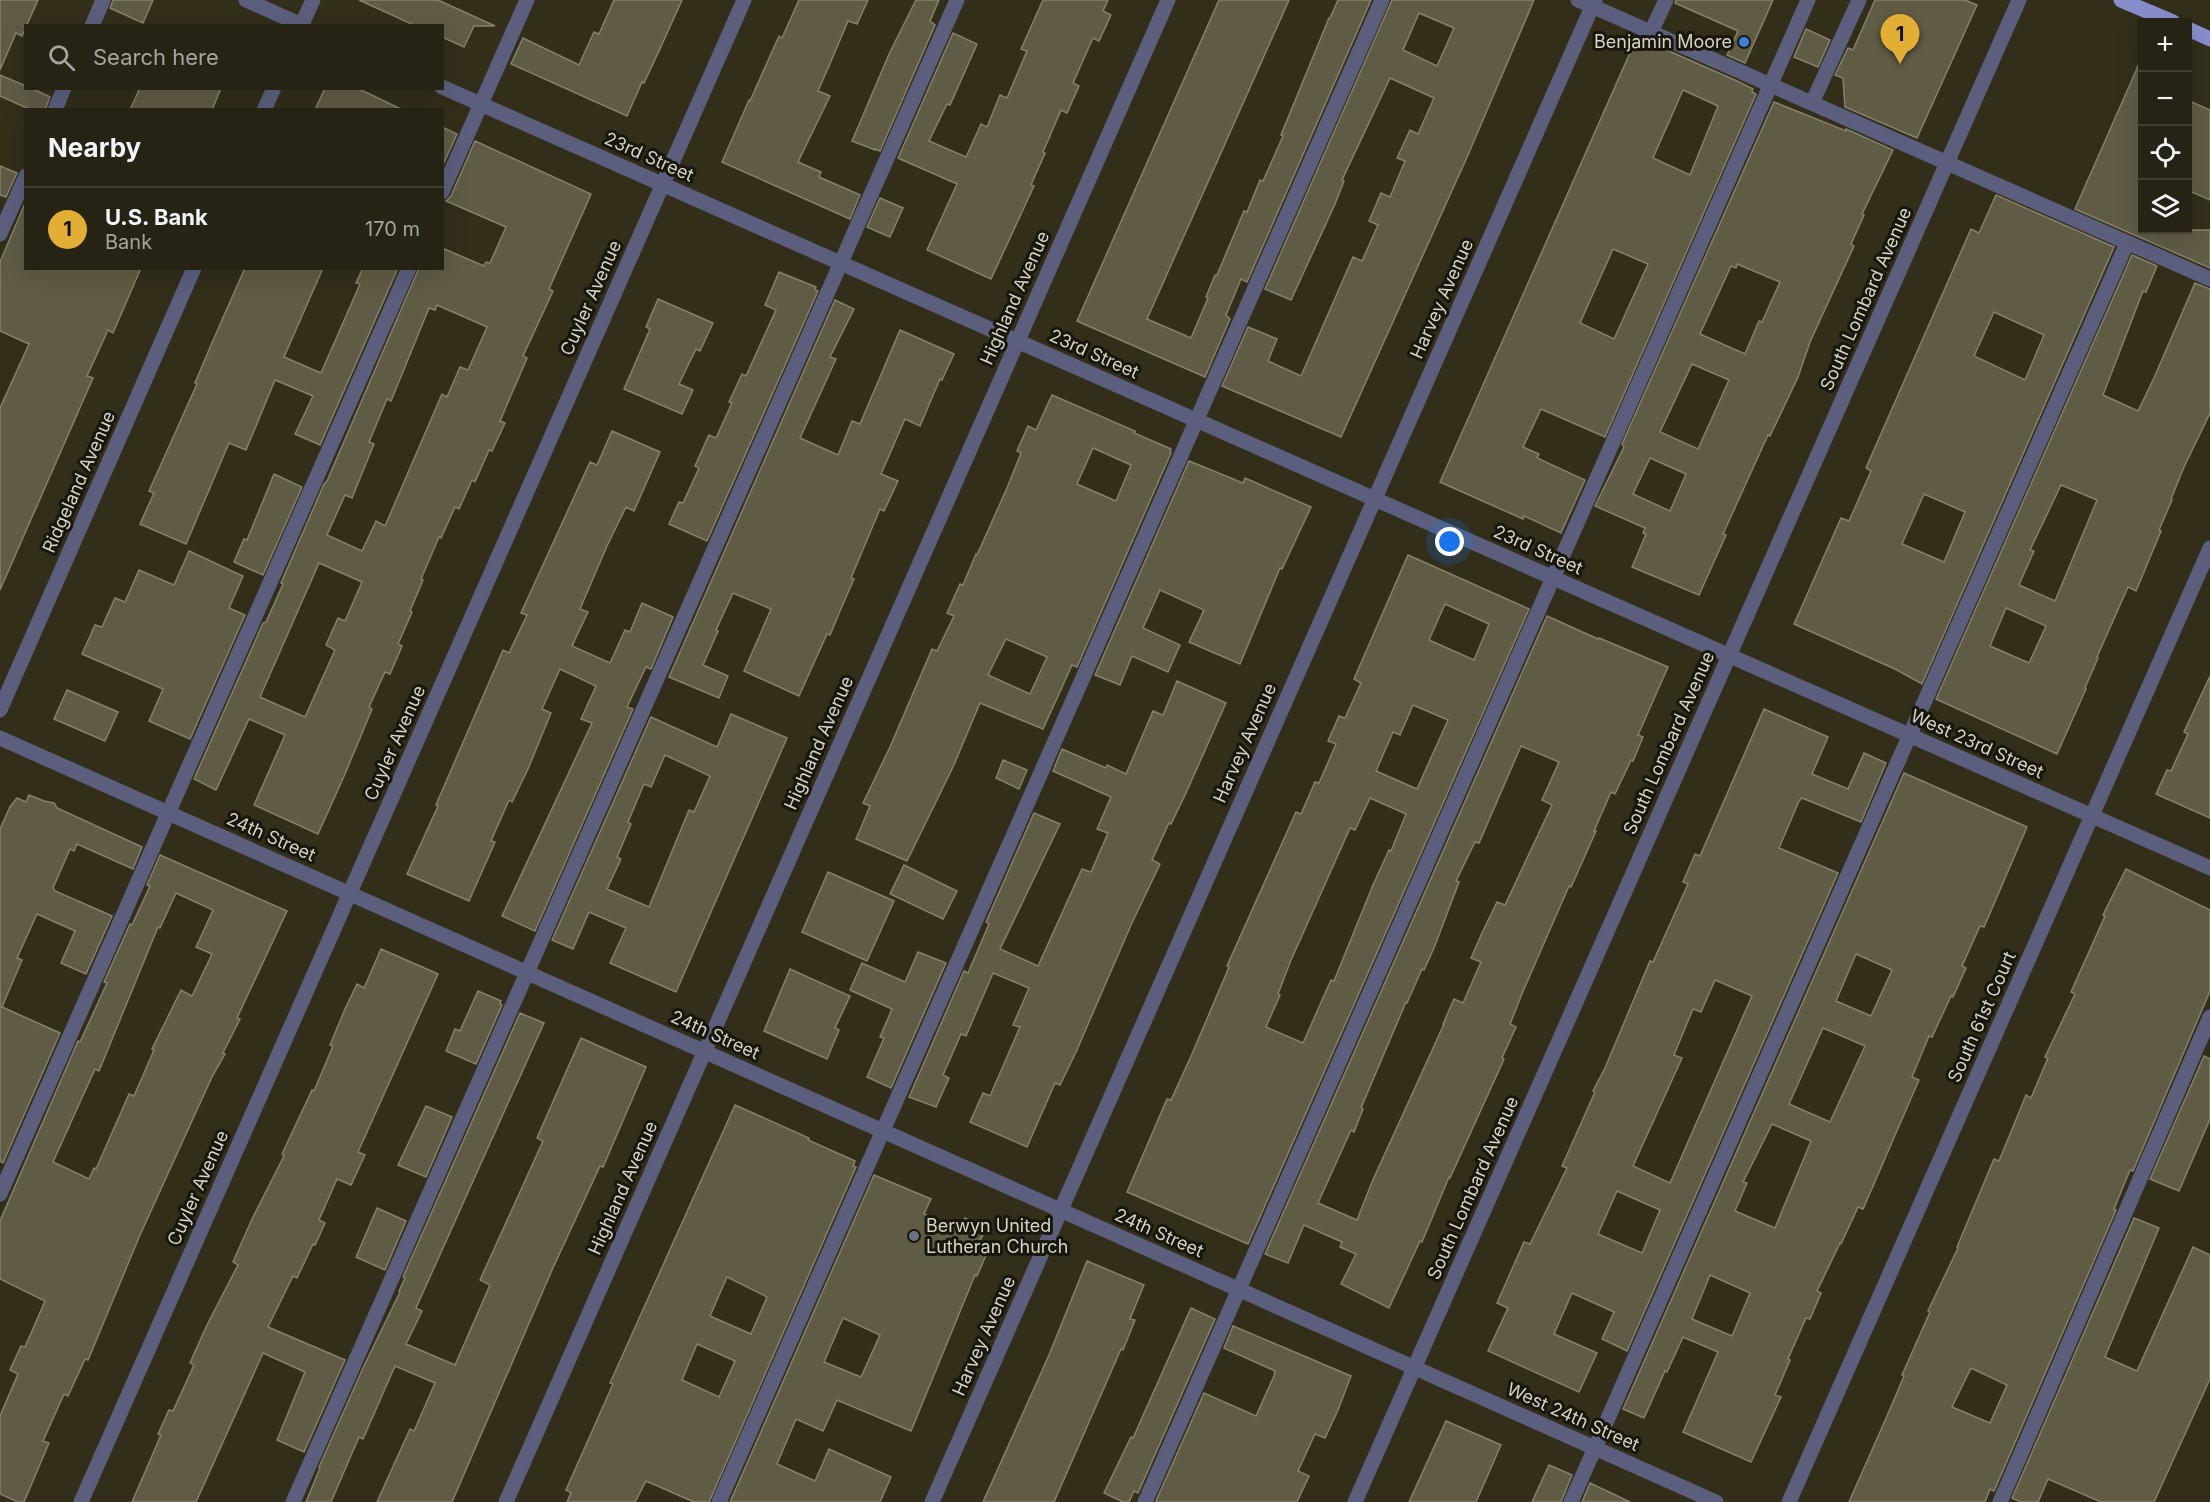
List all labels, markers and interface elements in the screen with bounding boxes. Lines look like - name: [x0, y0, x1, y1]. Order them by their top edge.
- pin: 1: [1880, 14, 1920, 64]
- map controls: [2138, 18, 2192, 234]
- button: +: [2138, 18, 2192, 72]
- search box: [24, 24, 444, 90]
- place label: Benjamin Moore: [1594, 31, 1732, 52]
- marker: Benjamin Moore: [1737, 35, 1751, 49]
- icon: search: [45, 41, 78, 74]
- text: Search here: [93, 44, 219, 70]
- button: −: [2138, 72, 2192, 126]
- button: locate: [2138, 126, 2192, 180]
- street label: 23rd Street: [601, 128, 697, 186]
- text: Nearby: [48, 132, 141, 163]
- button: layers: [2138, 180, 2192, 234]
- text: U.S. Bank: [105, 204, 208, 230]
- street label: South Lombard Avenue: [1816, 204, 1915, 394]
- text: 1: [63, 217, 72, 241]
- text: 170 m: [365, 217, 420, 241]
- street label: Highland Avenue: [976, 228, 1053, 368]
- text: Bank: [105, 230, 152, 254]
- street label: Harvey Avenue: [1406, 236, 1477, 362]
- street label: Cuyler Avenue: [556, 237, 625, 359]
- street label: 23rd Street: [1046, 325, 1142, 383]
- street label: Ridgeland Avenue: [38, 408, 119, 556]
- street label: 23rd Street: [1490, 521, 1586, 579]
- your location: [1435, 527, 1464, 556]
- street label: South Lombard Avenue: [1619, 648, 1718, 838]
- street label: Highland Avenue: [780, 673, 857, 813]
- street label: Harvey Avenue: [1209, 680, 1280, 806]
- street label: Cuyler Avenue: [360, 682, 429, 804]
- street label: West 23rd Street: [1908, 705, 2047, 782]
- street label: 24th Street: [224, 808, 319, 865]
- street label: South 61st Court: [1943, 948, 2020, 1085]
- street label: 24th Street: [668, 1006, 763, 1063]
- street label: South Lombard Avenue: [1423, 1093, 1522, 1283]
- street label: Highland Avenue: [584, 1118, 661, 1258]
- street label: Cuyler Avenue: [163, 1127, 232, 1249]
- street label: 24th Street: [1112, 1204, 1207, 1261]
- place label: Berwyn United Lutheran Church: [926, 1215, 1068, 1257]
- marker: Berwyn United Lutheran Church: [907, 1229, 921, 1243]
- street label: Harvey Avenue: [948, 1273, 1019, 1399]
- street label: West 24th Street: [1504, 1378, 1643, 1455]

